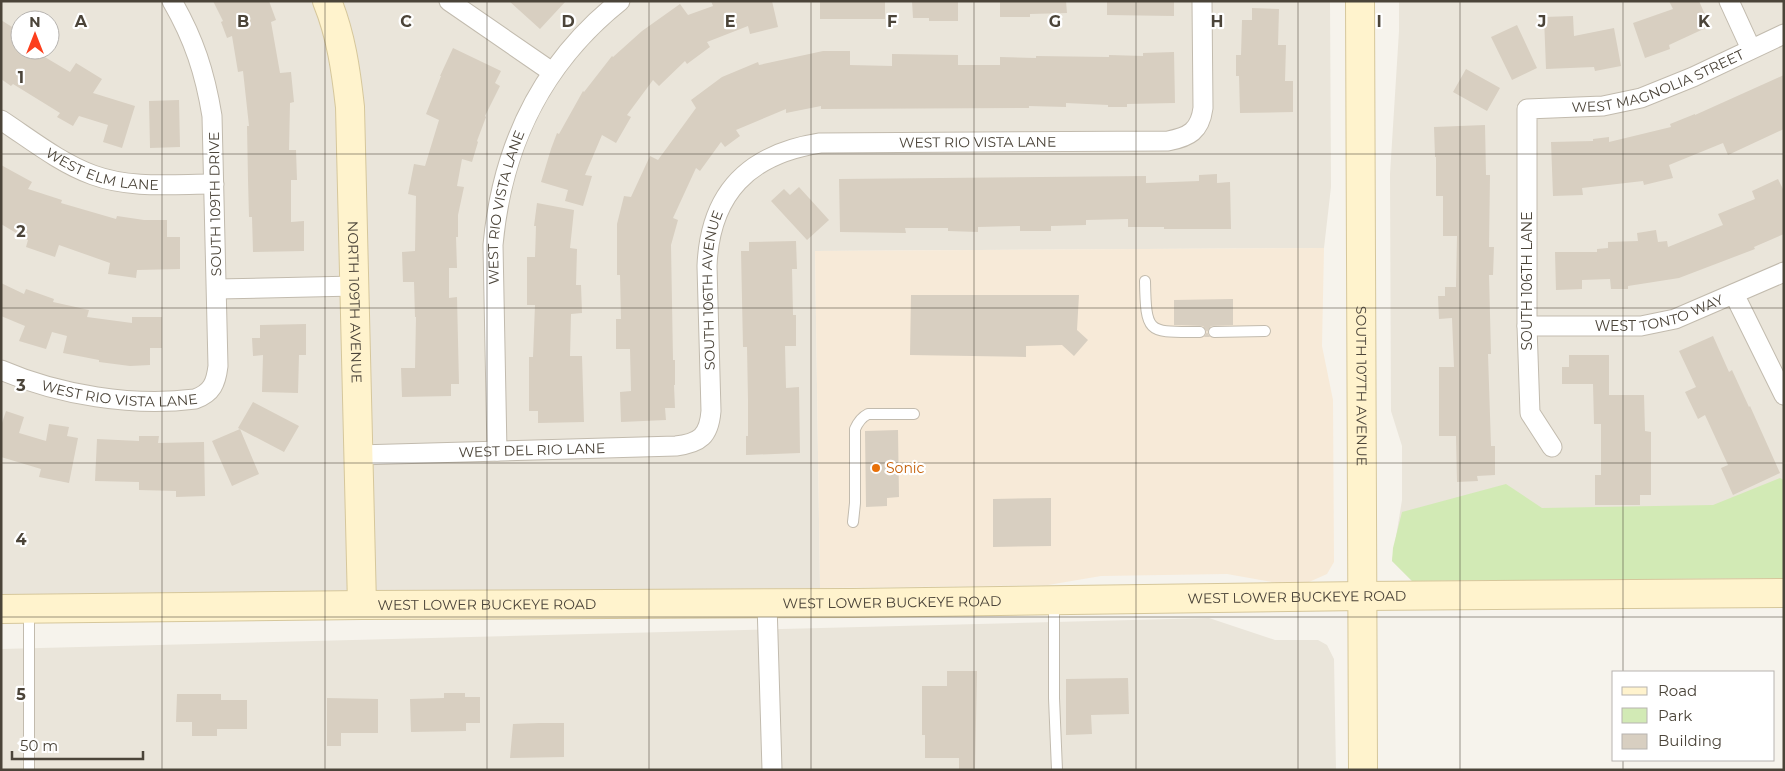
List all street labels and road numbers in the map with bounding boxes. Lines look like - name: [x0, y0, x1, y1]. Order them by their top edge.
- street label: WEST MAGNOLIA STREET: [1571, 45, 1747, 116]
- street label: WEST RIO VISTA LANE: [484, 128, 529, 285]
- street label: SOUTH 109TH DRIVE: [205, 132, 225, 276]
- street label: WEST RIO VISTA LANE: [899, 133, 1056, 152]
- street label: WEST ELM LANE: [42, 144, 159, 194]
- street label: SOUTH 106TH AVENUE: [698, 208, 727, 370]
- street label: SOUTH 106TH LANE: [1518, 211, 1536, 351]
- street label: NORTH 109TH AVENUE: [344, 221, 366, 383]
- street label: WEST TONTO WAY: [1595, 290, 1726, 335]
- street label: SOUTH 107TH AVENUE: [1352, 306, 1371, 466]
- street label: WEST RIO VISTA LANE: [39, 376, 198, 411]
- street label: WEST DEL RIO LANE: [458, 439, 605, 461]
- street label: WEST LOWER BUCKEYE ROAD: [1187, 587, 1406, 607]
- street label: WEST LOWER BUCKEYE ROAD: [782, 592, 1002, 612]
- street label: WEST LOWER BUCKEYE ROAD: [377, 595, 596, 614]

